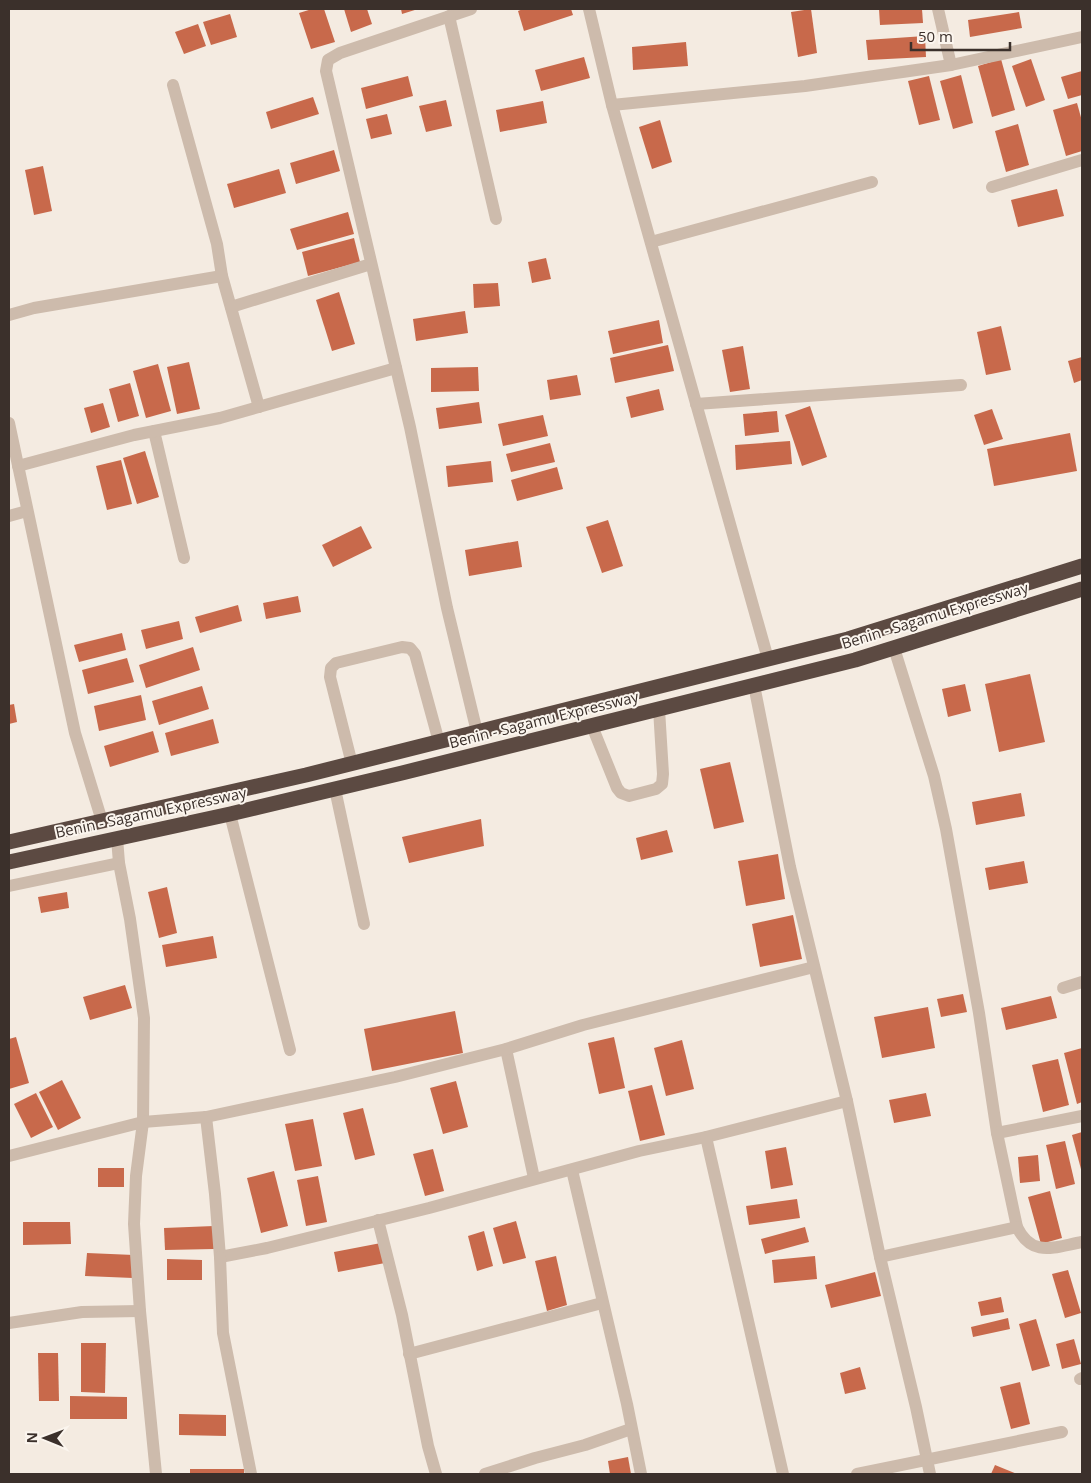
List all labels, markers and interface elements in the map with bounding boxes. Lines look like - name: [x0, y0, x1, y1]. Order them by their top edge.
- scale bar: [911, 20, 1010, 52]
- text: 50 m: [918, 26, 953, 46]
- street label: Benin - Sagamu Expressway: [839, 577, 1031, 653]
- street label: Benin - Sagamu Expressway: [447, 686, 641, 752]
- street label: Benin - Sagamu Expressway: [54, 782, 249, 842]
- north arrow: [20, 1413, 70, 1463]
- text: N: [22, 1432, 41, 1444]

